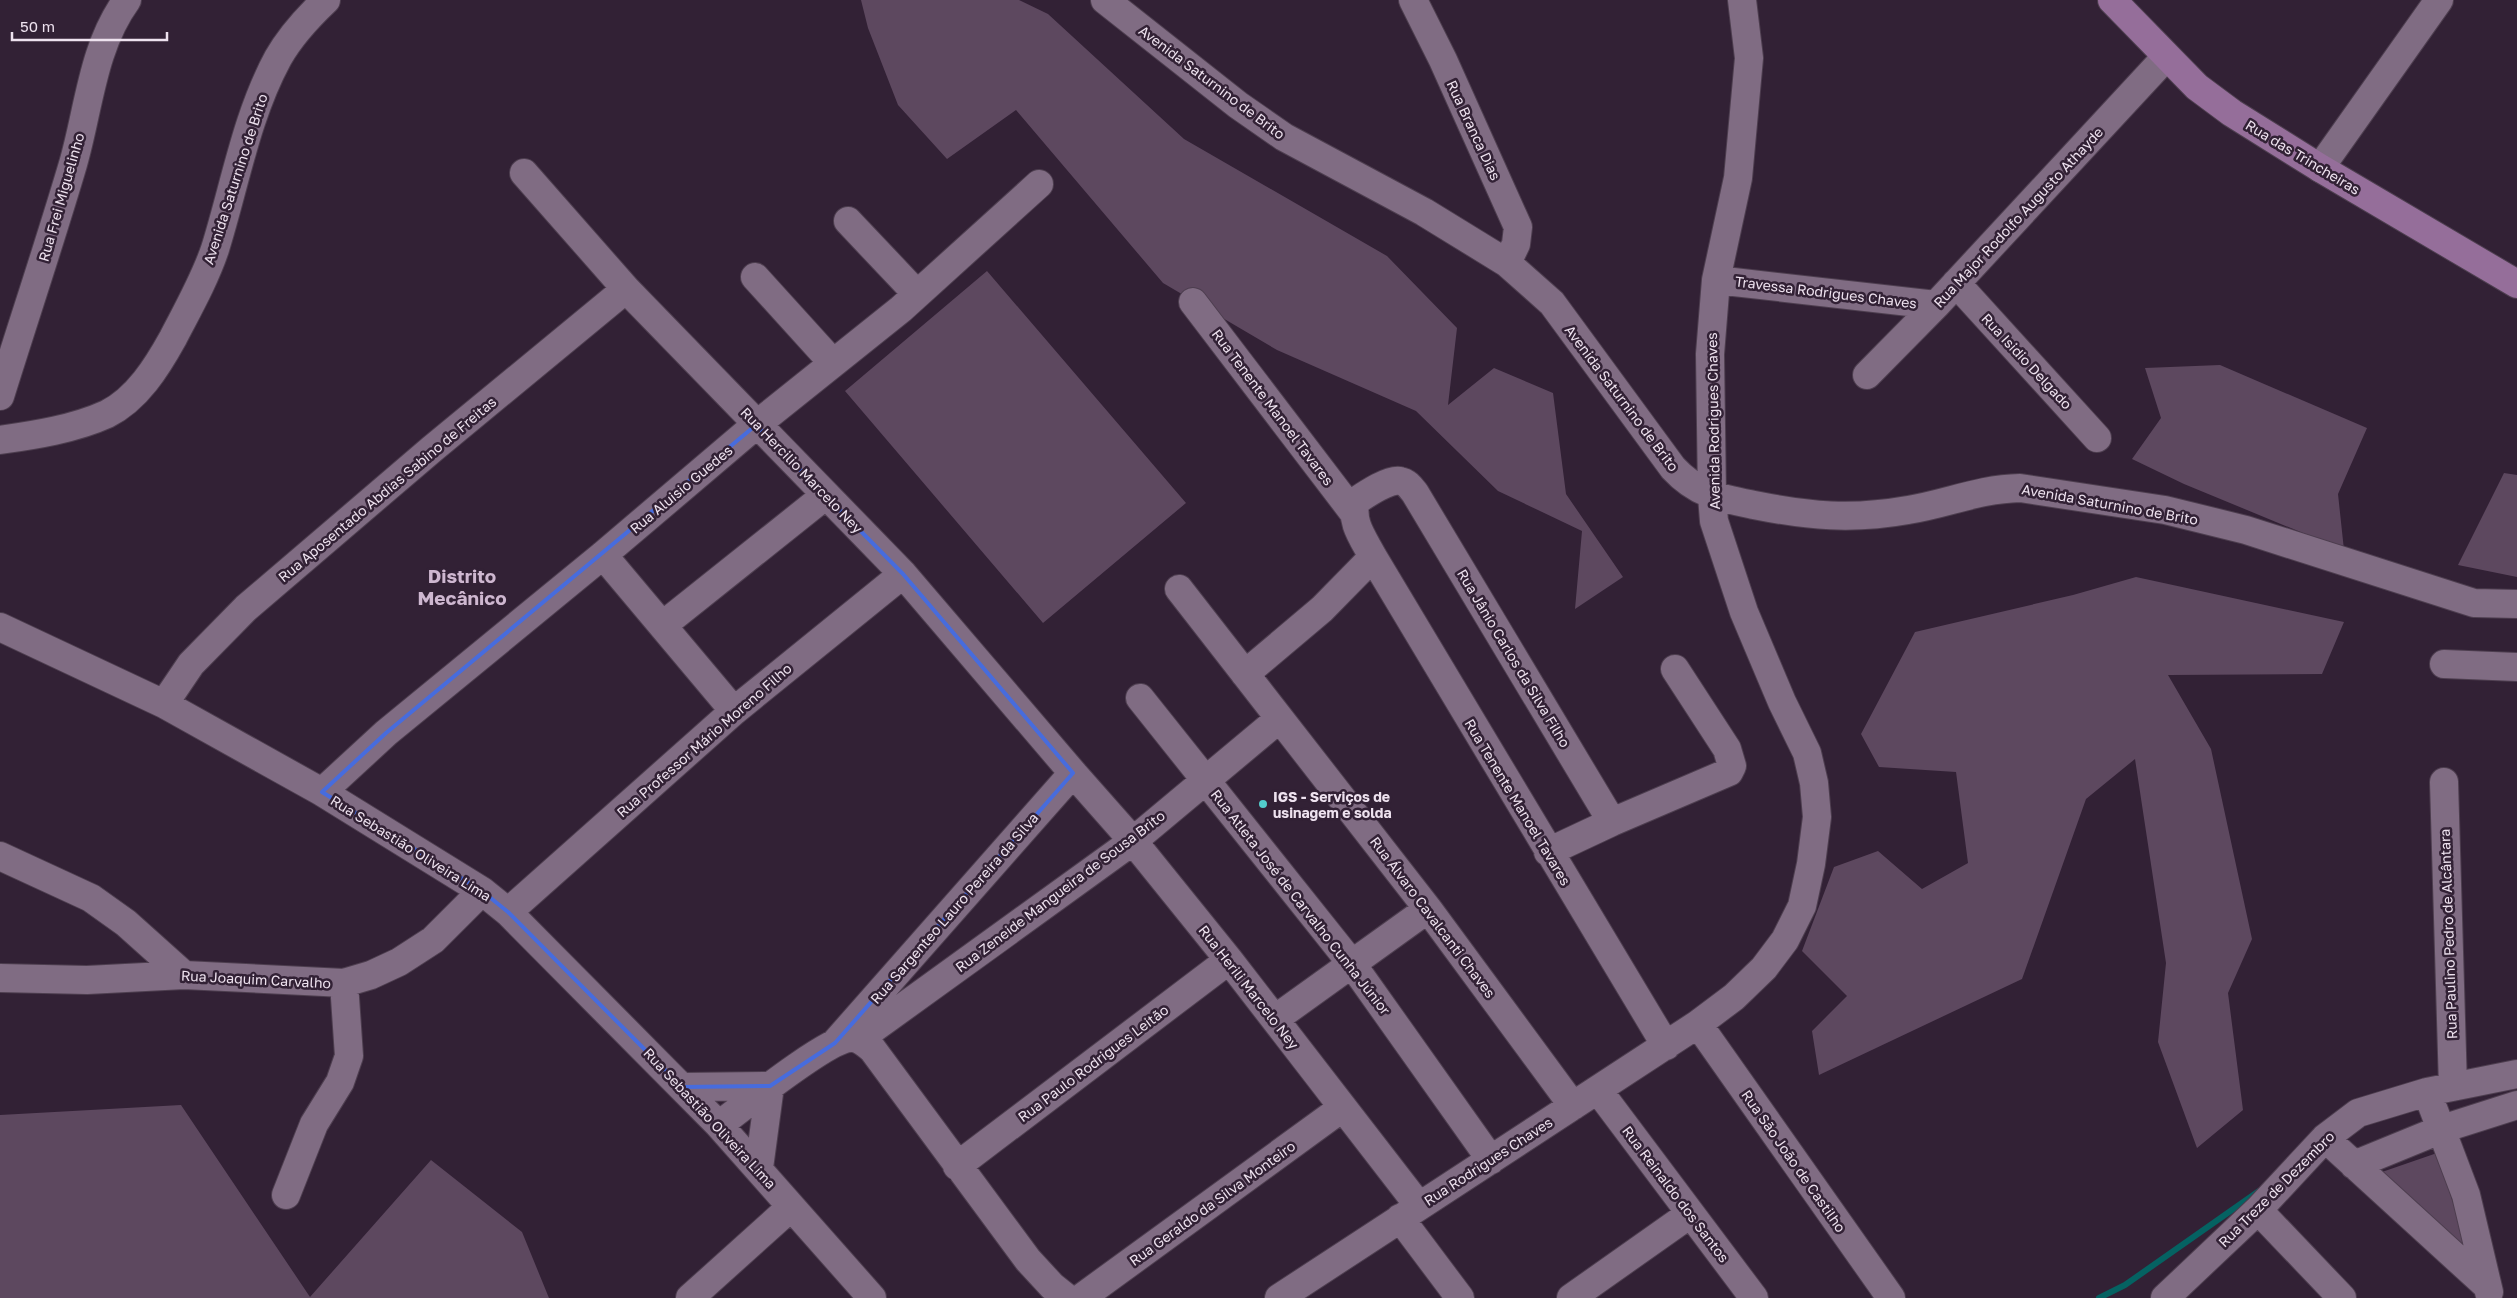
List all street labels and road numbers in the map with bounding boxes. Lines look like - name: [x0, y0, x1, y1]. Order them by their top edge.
- street label: Avenida Saturnino de Brito: [1136, 21, 1288, 143]
- street label: Rua Branca Dias: [1443, 77, 1505, 183]
- street label: Avenida Saturnino de Brito: [199, 91, 271, 267]
- street label: Rua das Trincheiras: [2243, 116, 2363, 198]
- street label: Rua Major Rodolfo Augusto Athayde: [1930, 123, 2106, 311]
- street label: Rua Frei Miguelinho: [34, 131, 88, 263]
- street label: Travessa Rodrigues Chaves: [1734, 272, 1918, 312]
- street label: Rua Isidio Delgado: [1978, 310, 2076, 412]
- street label: Avenida Saturnino de Brito: [1561, 322, 1683, 474]
- street label: Rua Tenente Manoel Tavares: [1209, 325, 1337, 489]
- street label: Avenida Rodrigues Chaves: [1703, 332, 1723, 510]
- street label: Rua Aposentado Abdias Sabino de Freitas: [275, 393, 499, 585]
- street label: Rua Hercilio Marcelo Ney: [737, 404, 867, 537]
- street label: Rua Aluisio Guedes: [626, 441, 736, 537]
- street label: Avenida Saturnino de Brito: [2021, 480, 2199, 528]
- street label: Rua Jânio Carlos da Silva Filho: [1454, 566, 1574, 750]
- street label: Rua Professor Mário Moreno Filho: [613, 659, 795, 821]
- street label: Rua Tenente Manoel Tavares: [1461, 716, 1575, 888]
- street label: Rua Atleta José de Carvalho Cunha Júnior: [1208, 786, 1395, 1018]
- street label: Rua Sebastião Oliveira Lima: [328, 791, 494, 905]
- street label: Rua Zeneide Mangueira de Sousa Brito: [952, 807, 1168, 975]
- street label: Rua Sargenteo Lauro Pereira da Silva: [867, 809, 1041, 1007]
- street label: Rua Paulino Pedro de Alcântara: [2436, 828, 2460, 1040]
- street label: Rua Álvaro Cavalcanti Chaves: [1367, 833, 1499, 1001]
- street label: Rua Herili Marcelo Ney: [1195, 922, 1303, 1052]
- street label: Rua Joaquim Carvalho: [181, 967, 331, 991]
- street label: Rua Paulo Rodrigues Leitão: [1014, 1001, 1172, 1125]
- street label: Rua Sebastião Oliveira Lima: [640, 1044, 780, 1192]
- street label: Rua São João de Castilho: [1738, 1087, 1850, 1235]
- street label: Rua Rodrigues Chaves: [1421, 1113, 1555, 1209]
- street label: Rua Reinaldo dos Santos: [1619, 1122, 1733, 1266]
- street label: Rua Treze de Dezembro: [2215, 1128, 2337, 1250]
- street label: Rua Geraldo da Silva Monteiro: [1126, 1137, 1298, 1269]

